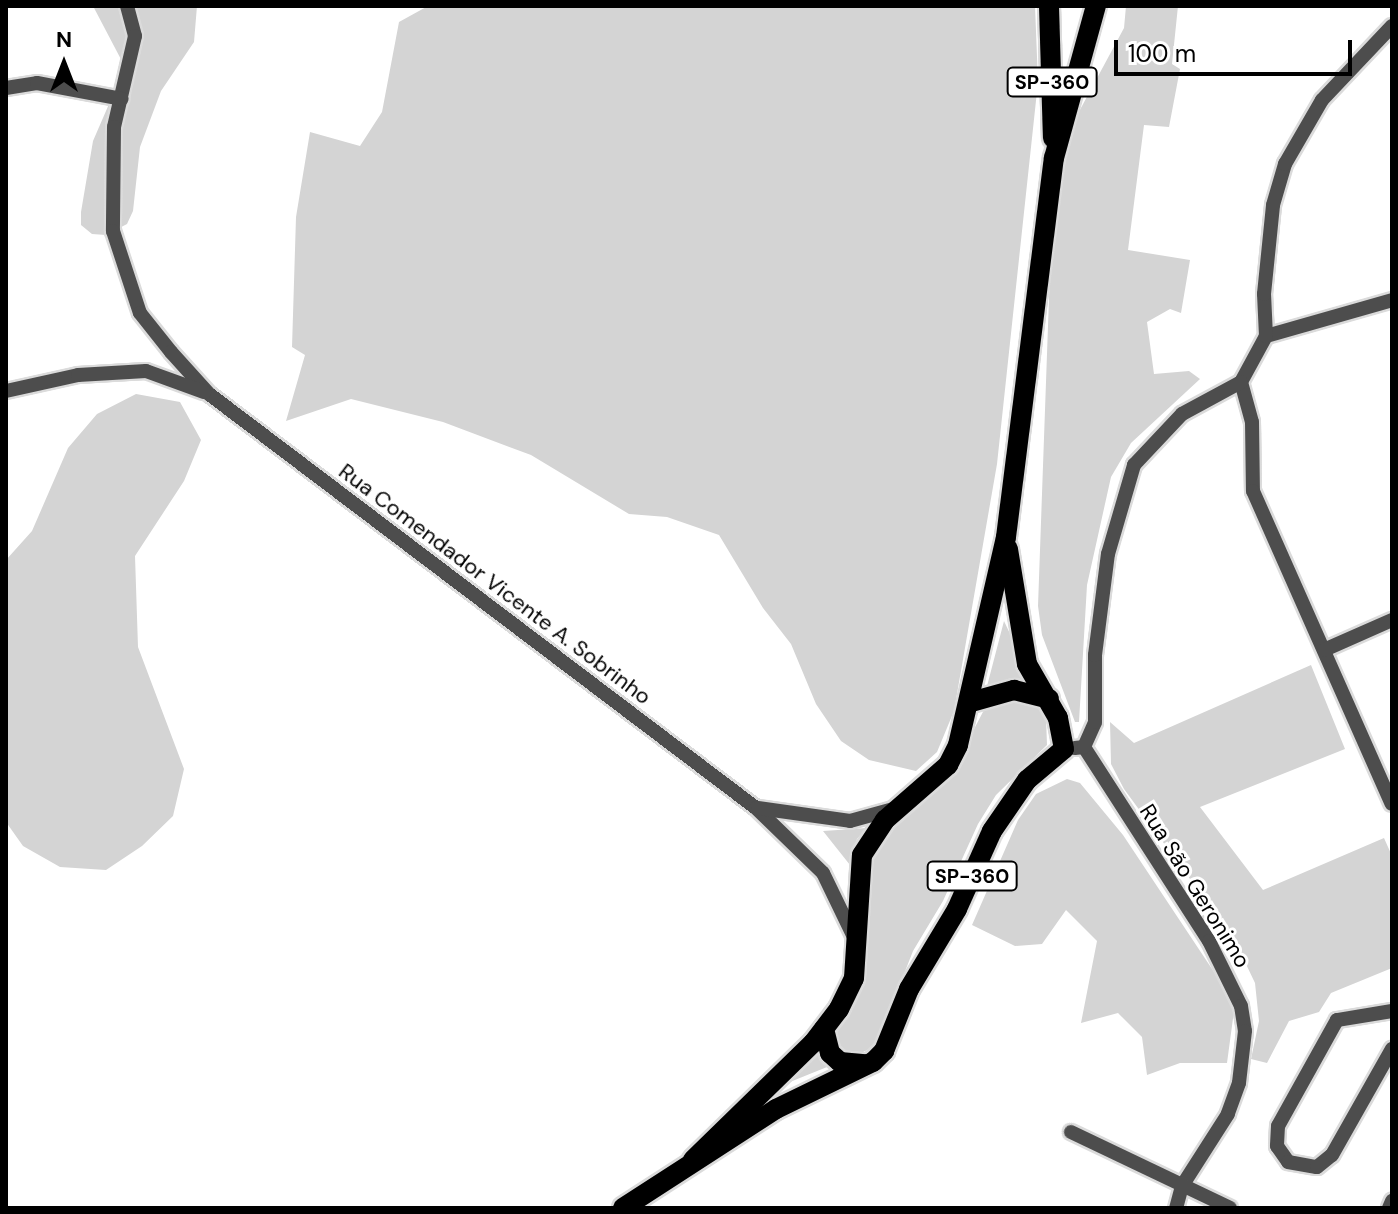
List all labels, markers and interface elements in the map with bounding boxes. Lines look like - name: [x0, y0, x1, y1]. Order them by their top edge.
- north arrow: [24, 24, 104, 104]
- scale bar: [1118, 24, 1356, 74]
- text: N: [56, 25, 72, 54]
- text: 100 m: [1128, 38, 1196, 69]
- road number: SP-360: [1006, 66, 1098, 98]
- street label: Rua Comendador Vicente A. Sobrinho: [334, 458, 656, 710]
- street label: Rua São Geronimo: [1134, 799, 1256, 973]
- road number: SP-360: [926, 860, 1018, 892]

